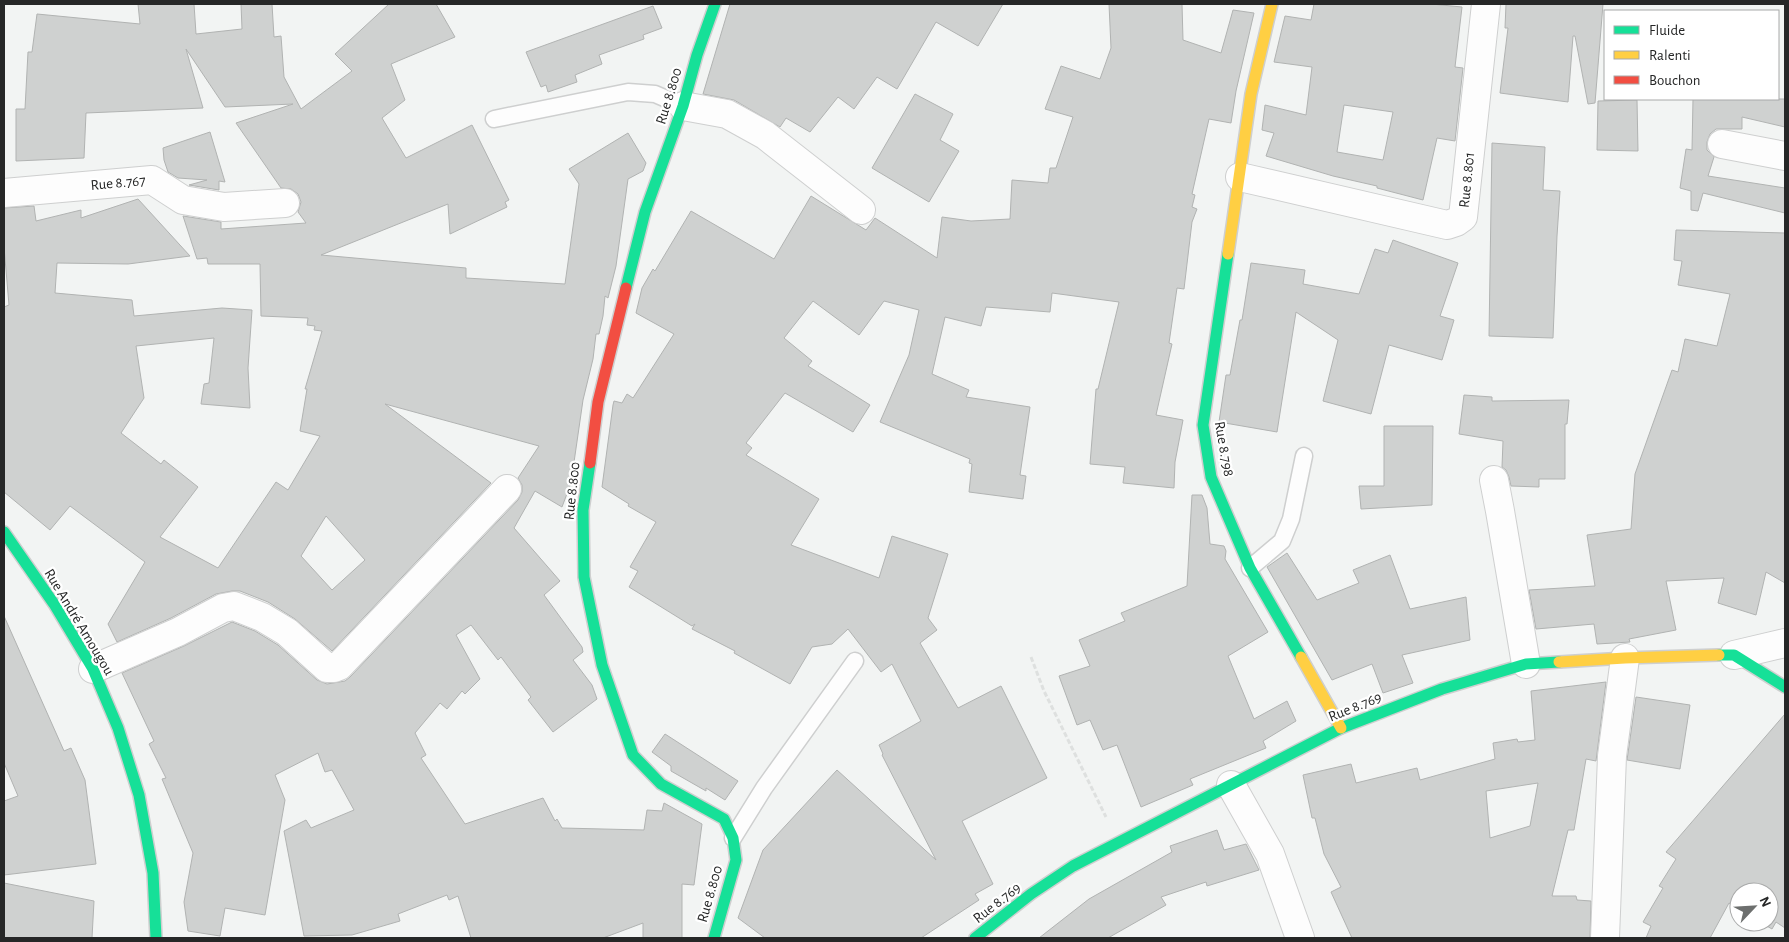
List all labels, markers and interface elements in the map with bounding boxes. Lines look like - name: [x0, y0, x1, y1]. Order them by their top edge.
- legend: [1604, 10, 1779, 100]
- text: Fluide: [1649, 23, 1685, 38]
- text: Ralenti: [1649, 48, 1691, 63]
- street label: Rue 8.800: [653, 66, 685, 126]
- text: Bouchon: [1649, 73, 1700, 88]
- street label: Rue 8.801: [1457, 151, 1477, 209]
- street label: Rue 8.767: [90, 173, 146, 193]
- street label: Rue 8.798: [1212, 420, 1236, 478]
- street label: Rue 8.800: [561, 461, 583, 521]
- street label: Rue André Amougou: [41, 566, 117, 678]
- street label: Rue 8.769: [1326, 690, 1384, 724]
- street label: Rue 8.800: [695, 864, 725, 924]
- street label: Rue 8.769: [970, 880, 1024, 926]
- north arrow: [1729, 882, 1779, 932]
- text: N: [1756, 895, 1773, 909]

